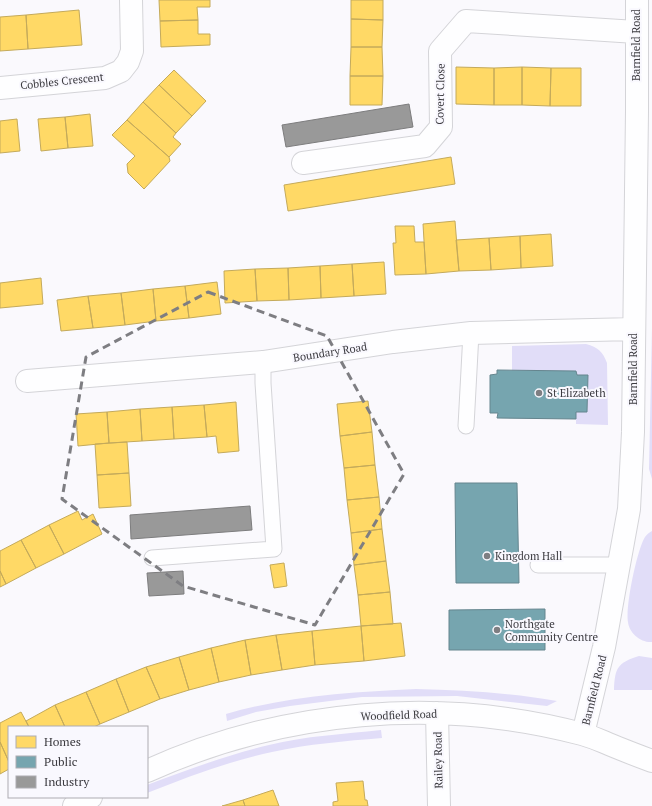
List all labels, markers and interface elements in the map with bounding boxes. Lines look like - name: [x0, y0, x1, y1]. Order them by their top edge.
- street label: Barnfield Road: [629, 9, 643, 81]
- street label: Covert Close: [432, 63, 448, 125]
- street label: Cobbles Crescent: [20, 70, 104, 92]
- street label: Barnfield Road: [626, 333, 640, 405]
- street label: Boundary Road: [292, 339, 368, 365]
- place label: St Elizabeth: [547, 386, 606, 400]
- marker: St Elizabeth: [534, 388, 544, 398]
- place label: Kingdom Hall: [495, 549, 562, 563]
- marker: Kingdom Hall: [482, 551, 492, 561]
- place label: Northgate Community Centre: [505, 617, 599, 644]
- marker: Northgate Community Centre: [492, 625, 502, 635]
- street label: Barnfield Road: [579, 653, 609, 727]
- street label: Woodfield Road: [360, 707, 438, 723]
- legend: [8, 726, 148, 798]
- street label: Railey Road: [431, 731, 445, 789]
- text: Homes: [44, 734, 81, 749]
- text: Public: [44, 754, 78, 769]
- text: Industry: [44, 774, 90, 789]

